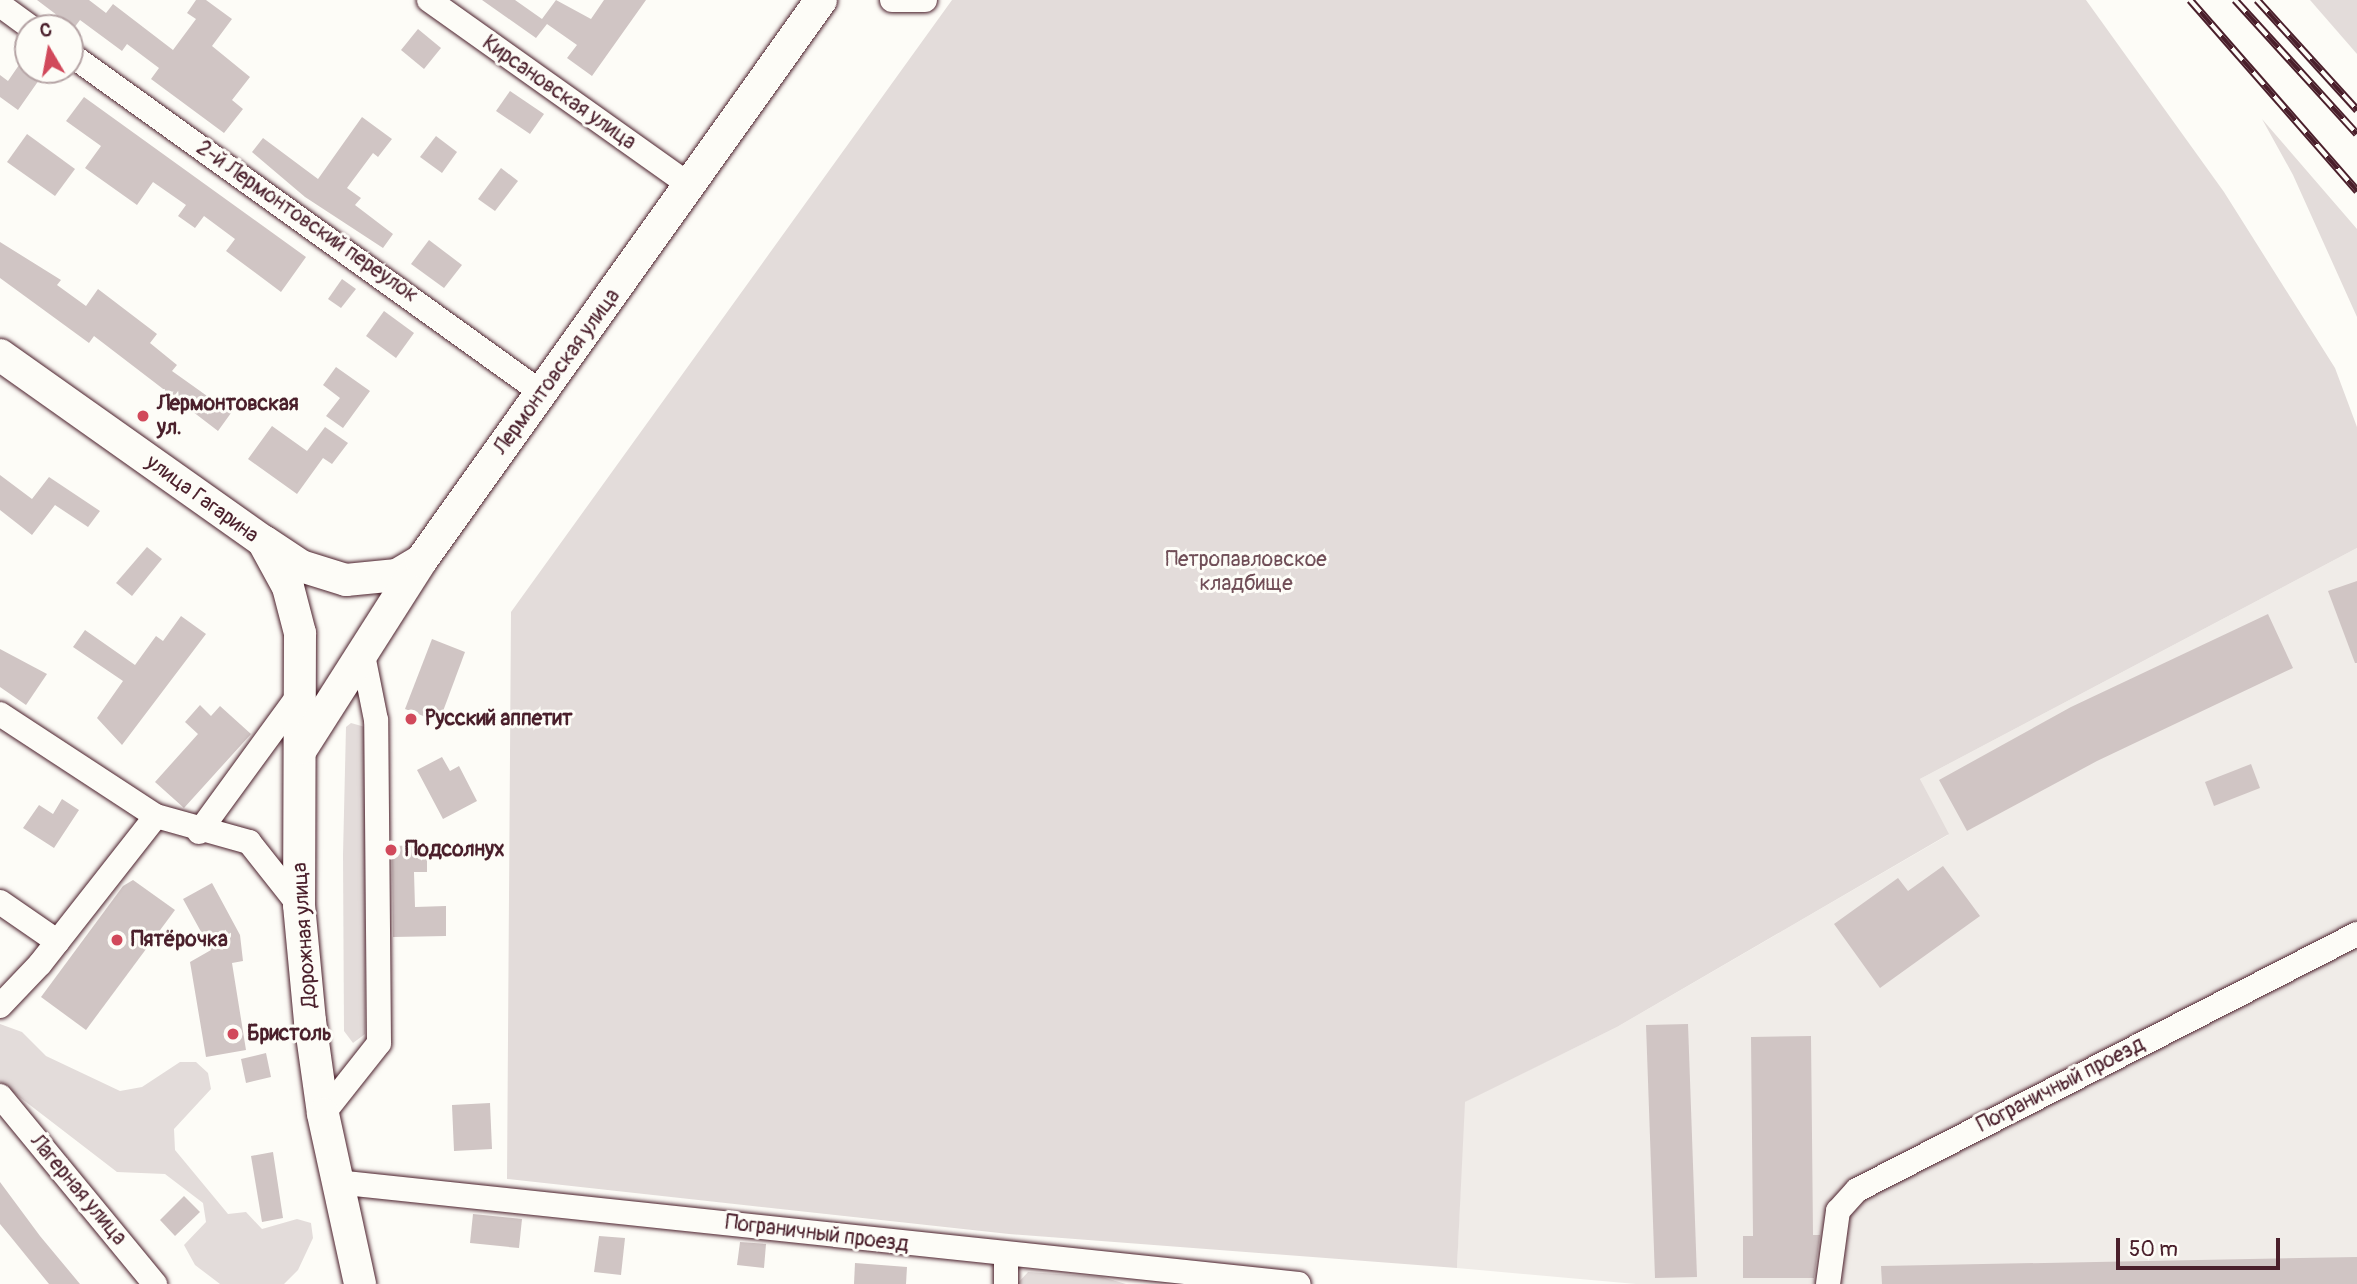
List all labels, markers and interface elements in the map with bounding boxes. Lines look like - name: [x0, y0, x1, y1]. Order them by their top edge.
- north arrow: [14, 14, 84, 84]
- text: С: [38, 17, 54, 43]
- street label: Кирсановская улица: [477, 31, 641, 155]
- street label: 2-й Лермонтовский переулок: [191, 136, 423, 308]
- street label: Лермонтовская улица: [488, 284, 626, 460]
- place label: Лермонтовская ул.: [157, 391, 299, 441]
- marker: Лермонтовская ул.: [135, 408, 151, 424]
- street label: улица Гагарина: [141, 450, 263, 548]
- park label: Петропавловское кладбище: [1165, 547, 1327, 597]
- place label: Русский аппетит: [425, 706, 572, 732]
- marker: Русский аппетит: [403, 711, 419, 727]
- place label: Подсолнух: [405, 837, 504, 863]
- marker: Подсолнух: [383, 842, 399, 858]
- street label: Дорожная улица: [287, 862, 323, 1008]
- place label: Пятёрочка: [131, 927, 228, 953]
- marker: Пятёрочка: [109, 932, 125, 948]
- place label: Бристоль: [247, 1021, 332, 1047]
- marker: Бристоль: [225, 1026, 241, 1042]
- street label: Пограничный проезд: [1973, 1032, 2149, 1138]
- street label: Лагерная улица: [24, 1130, 132, 1250]
- street label: Пограничный проезд: [724, 1210, 910, 1258]
- scale bar: [2119, 1224, 2284, 1268]
- text: 50 m: [2129, 1236, 2178, 1263]

